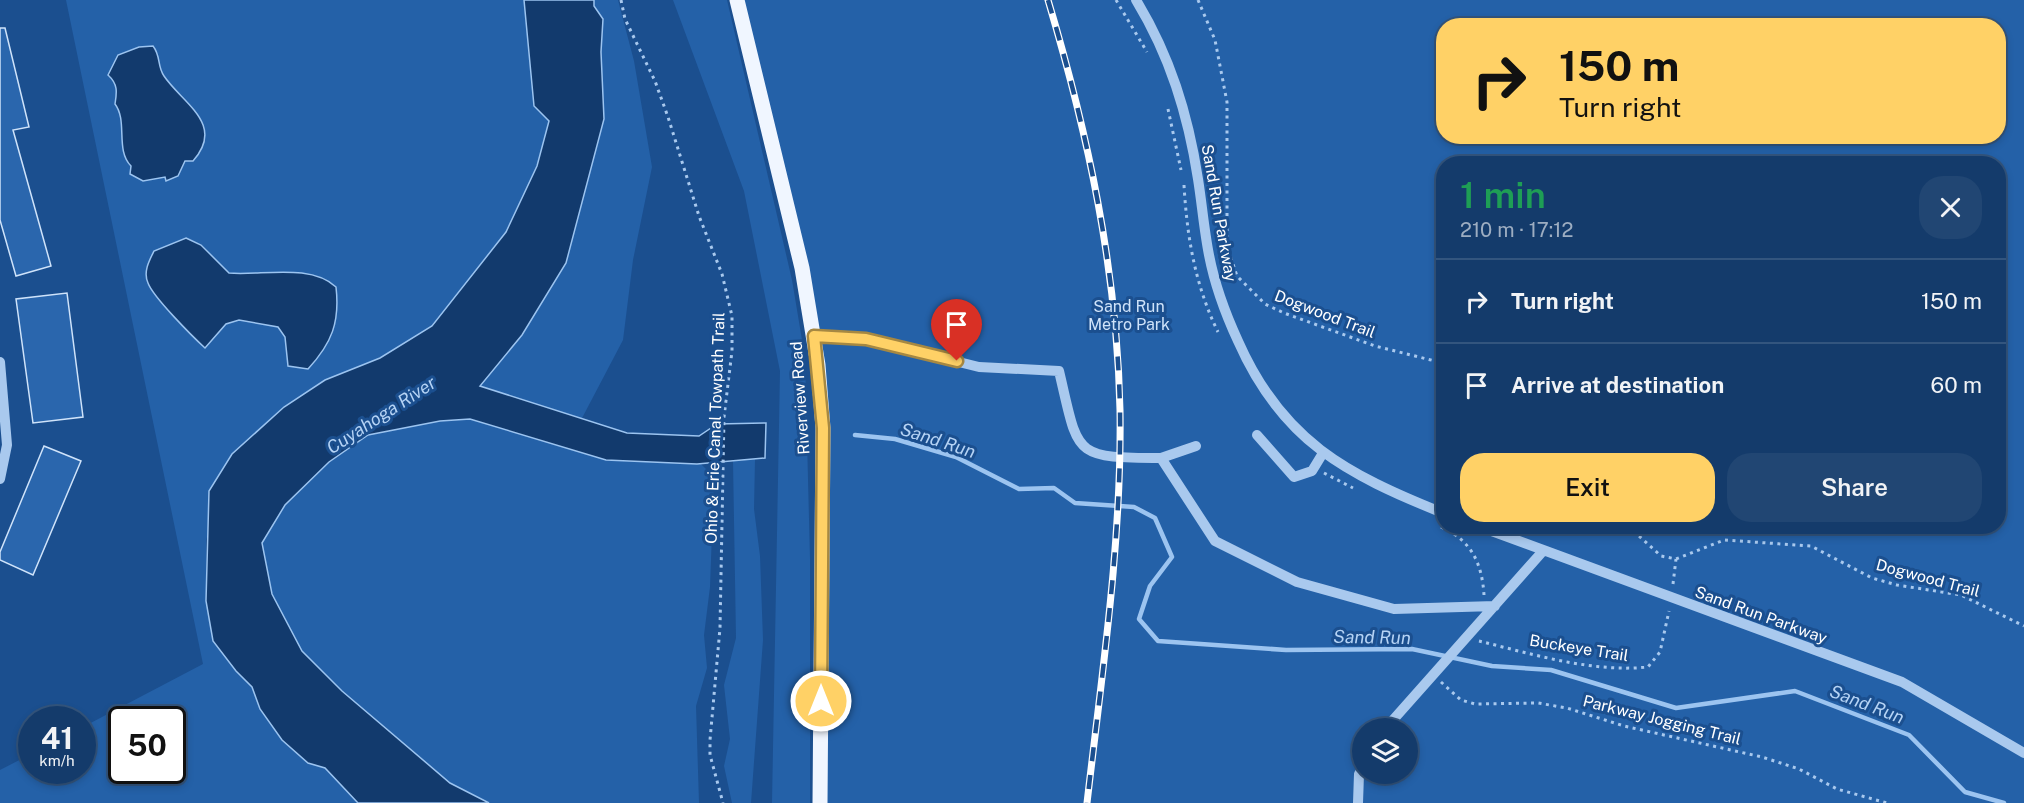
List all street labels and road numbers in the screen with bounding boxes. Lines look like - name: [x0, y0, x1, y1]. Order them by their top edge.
- street label: Sand Run Parkway: [1198, 143, 1241, 284]
- street label: Dogwood Trail: [1272, 286, 1378, 342]
- street label: Ohio & Erie Canal Towpath Trail: [701, 312, 729, 544]
- street label: Riverview Road: [787, 341, 813, 455]
- street label: Dogwood Trail: [1874, 555, 1982, 601]
- street label: Sand Run Parkway: [1692, 582, 1830, 648]
- street label: Buckeye Trail: [1528, 631, 1630, 665]
- street label: Parkway Jogging Trail: [1581, 691, 1743, 749]

